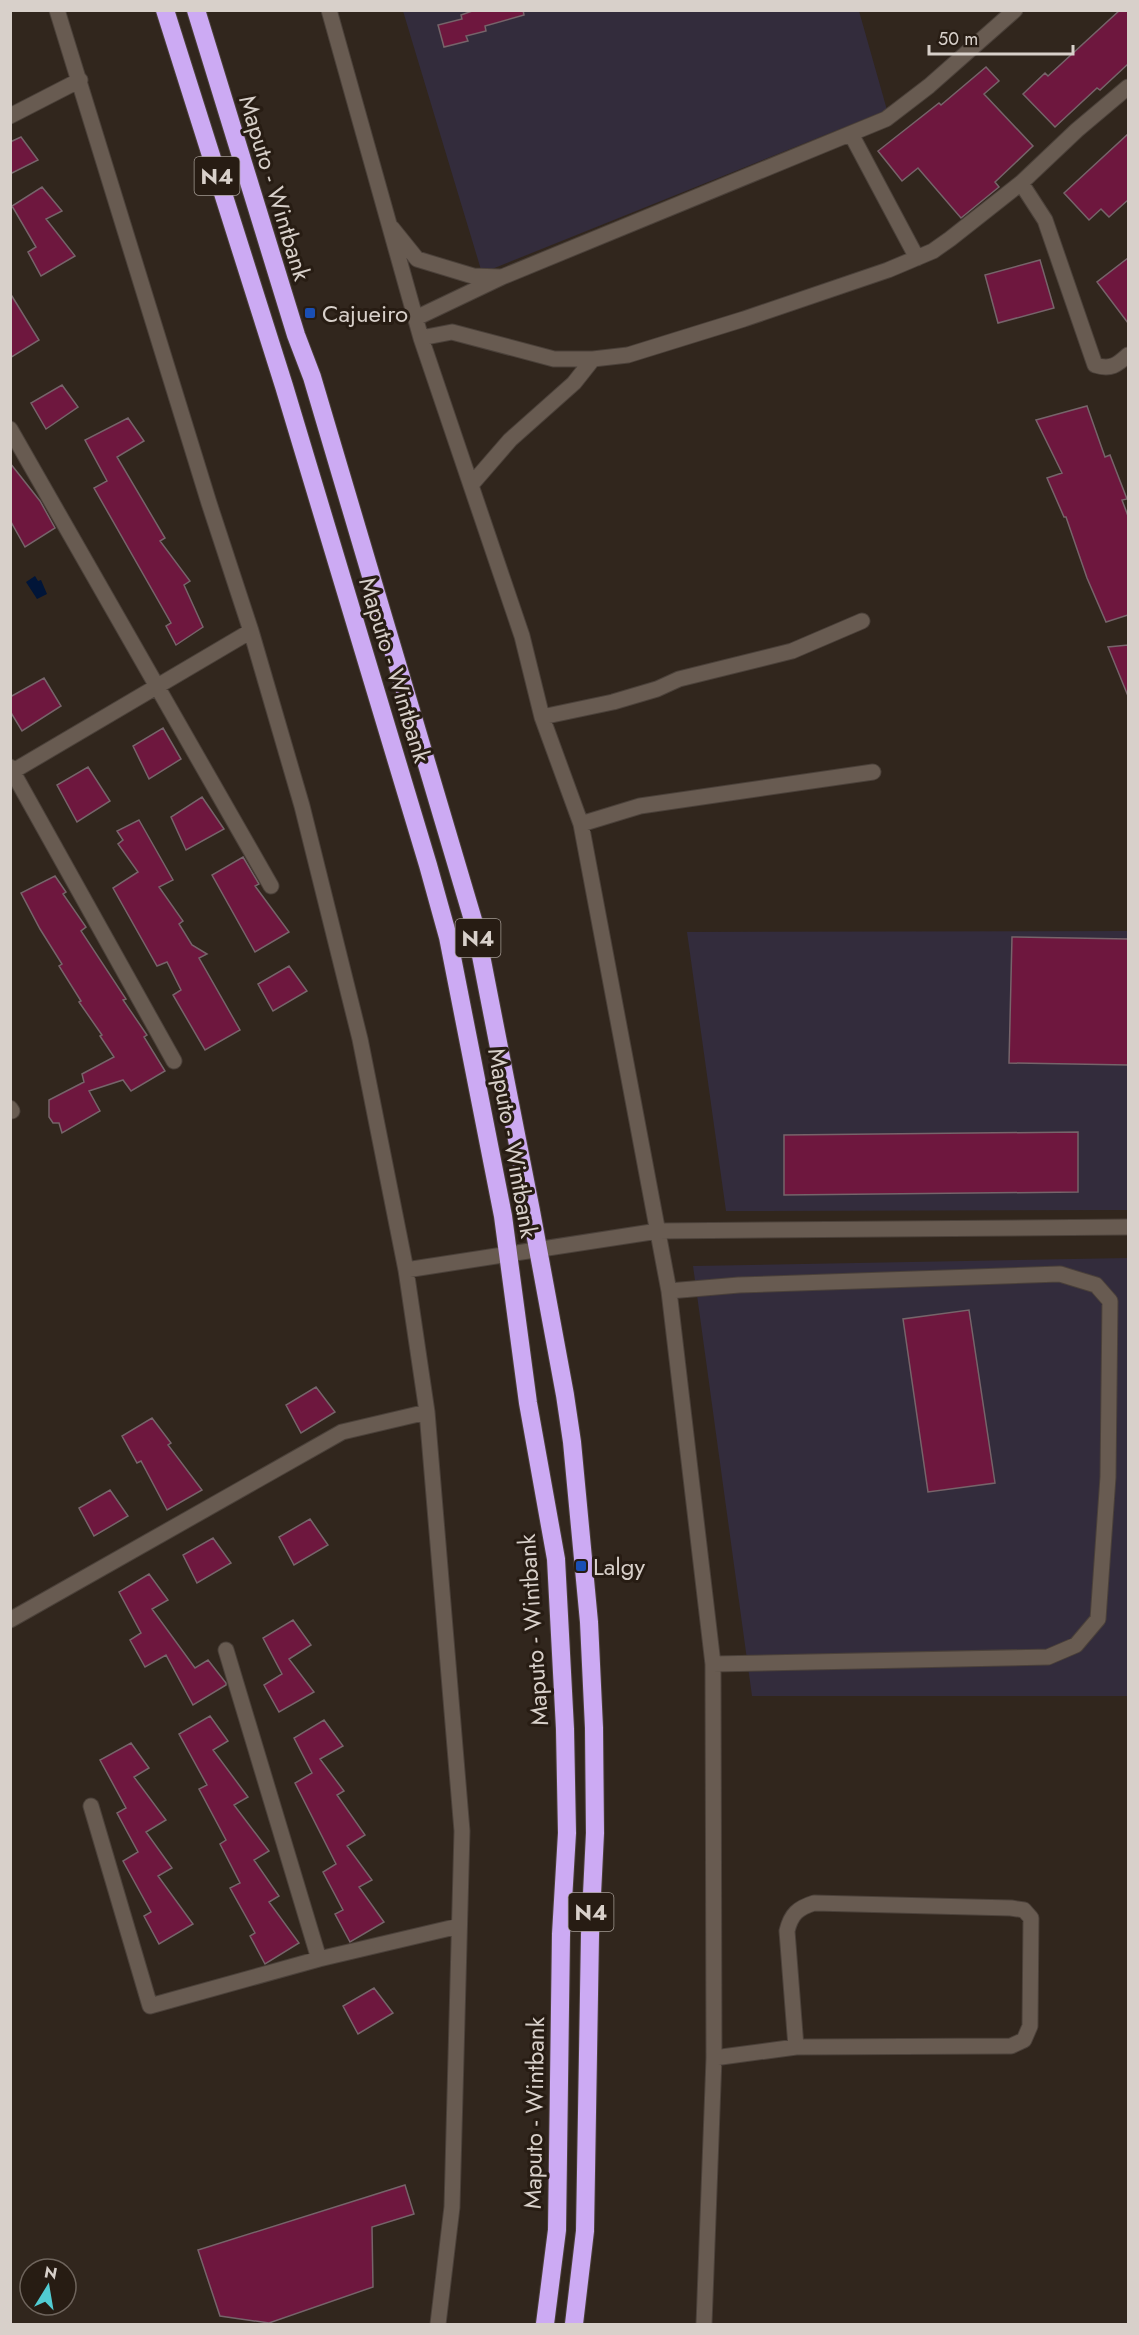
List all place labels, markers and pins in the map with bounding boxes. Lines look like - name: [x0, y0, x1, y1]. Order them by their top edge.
- place label: Cajueiro: [322, 296, 408, 331]
- marker: Cajueiro: [303, 306, 317, 320]
- place label: Lalgy: [593, 1549, 646, 1584]
- marker: Lalgy: [574, 1559, 588, 1573]

